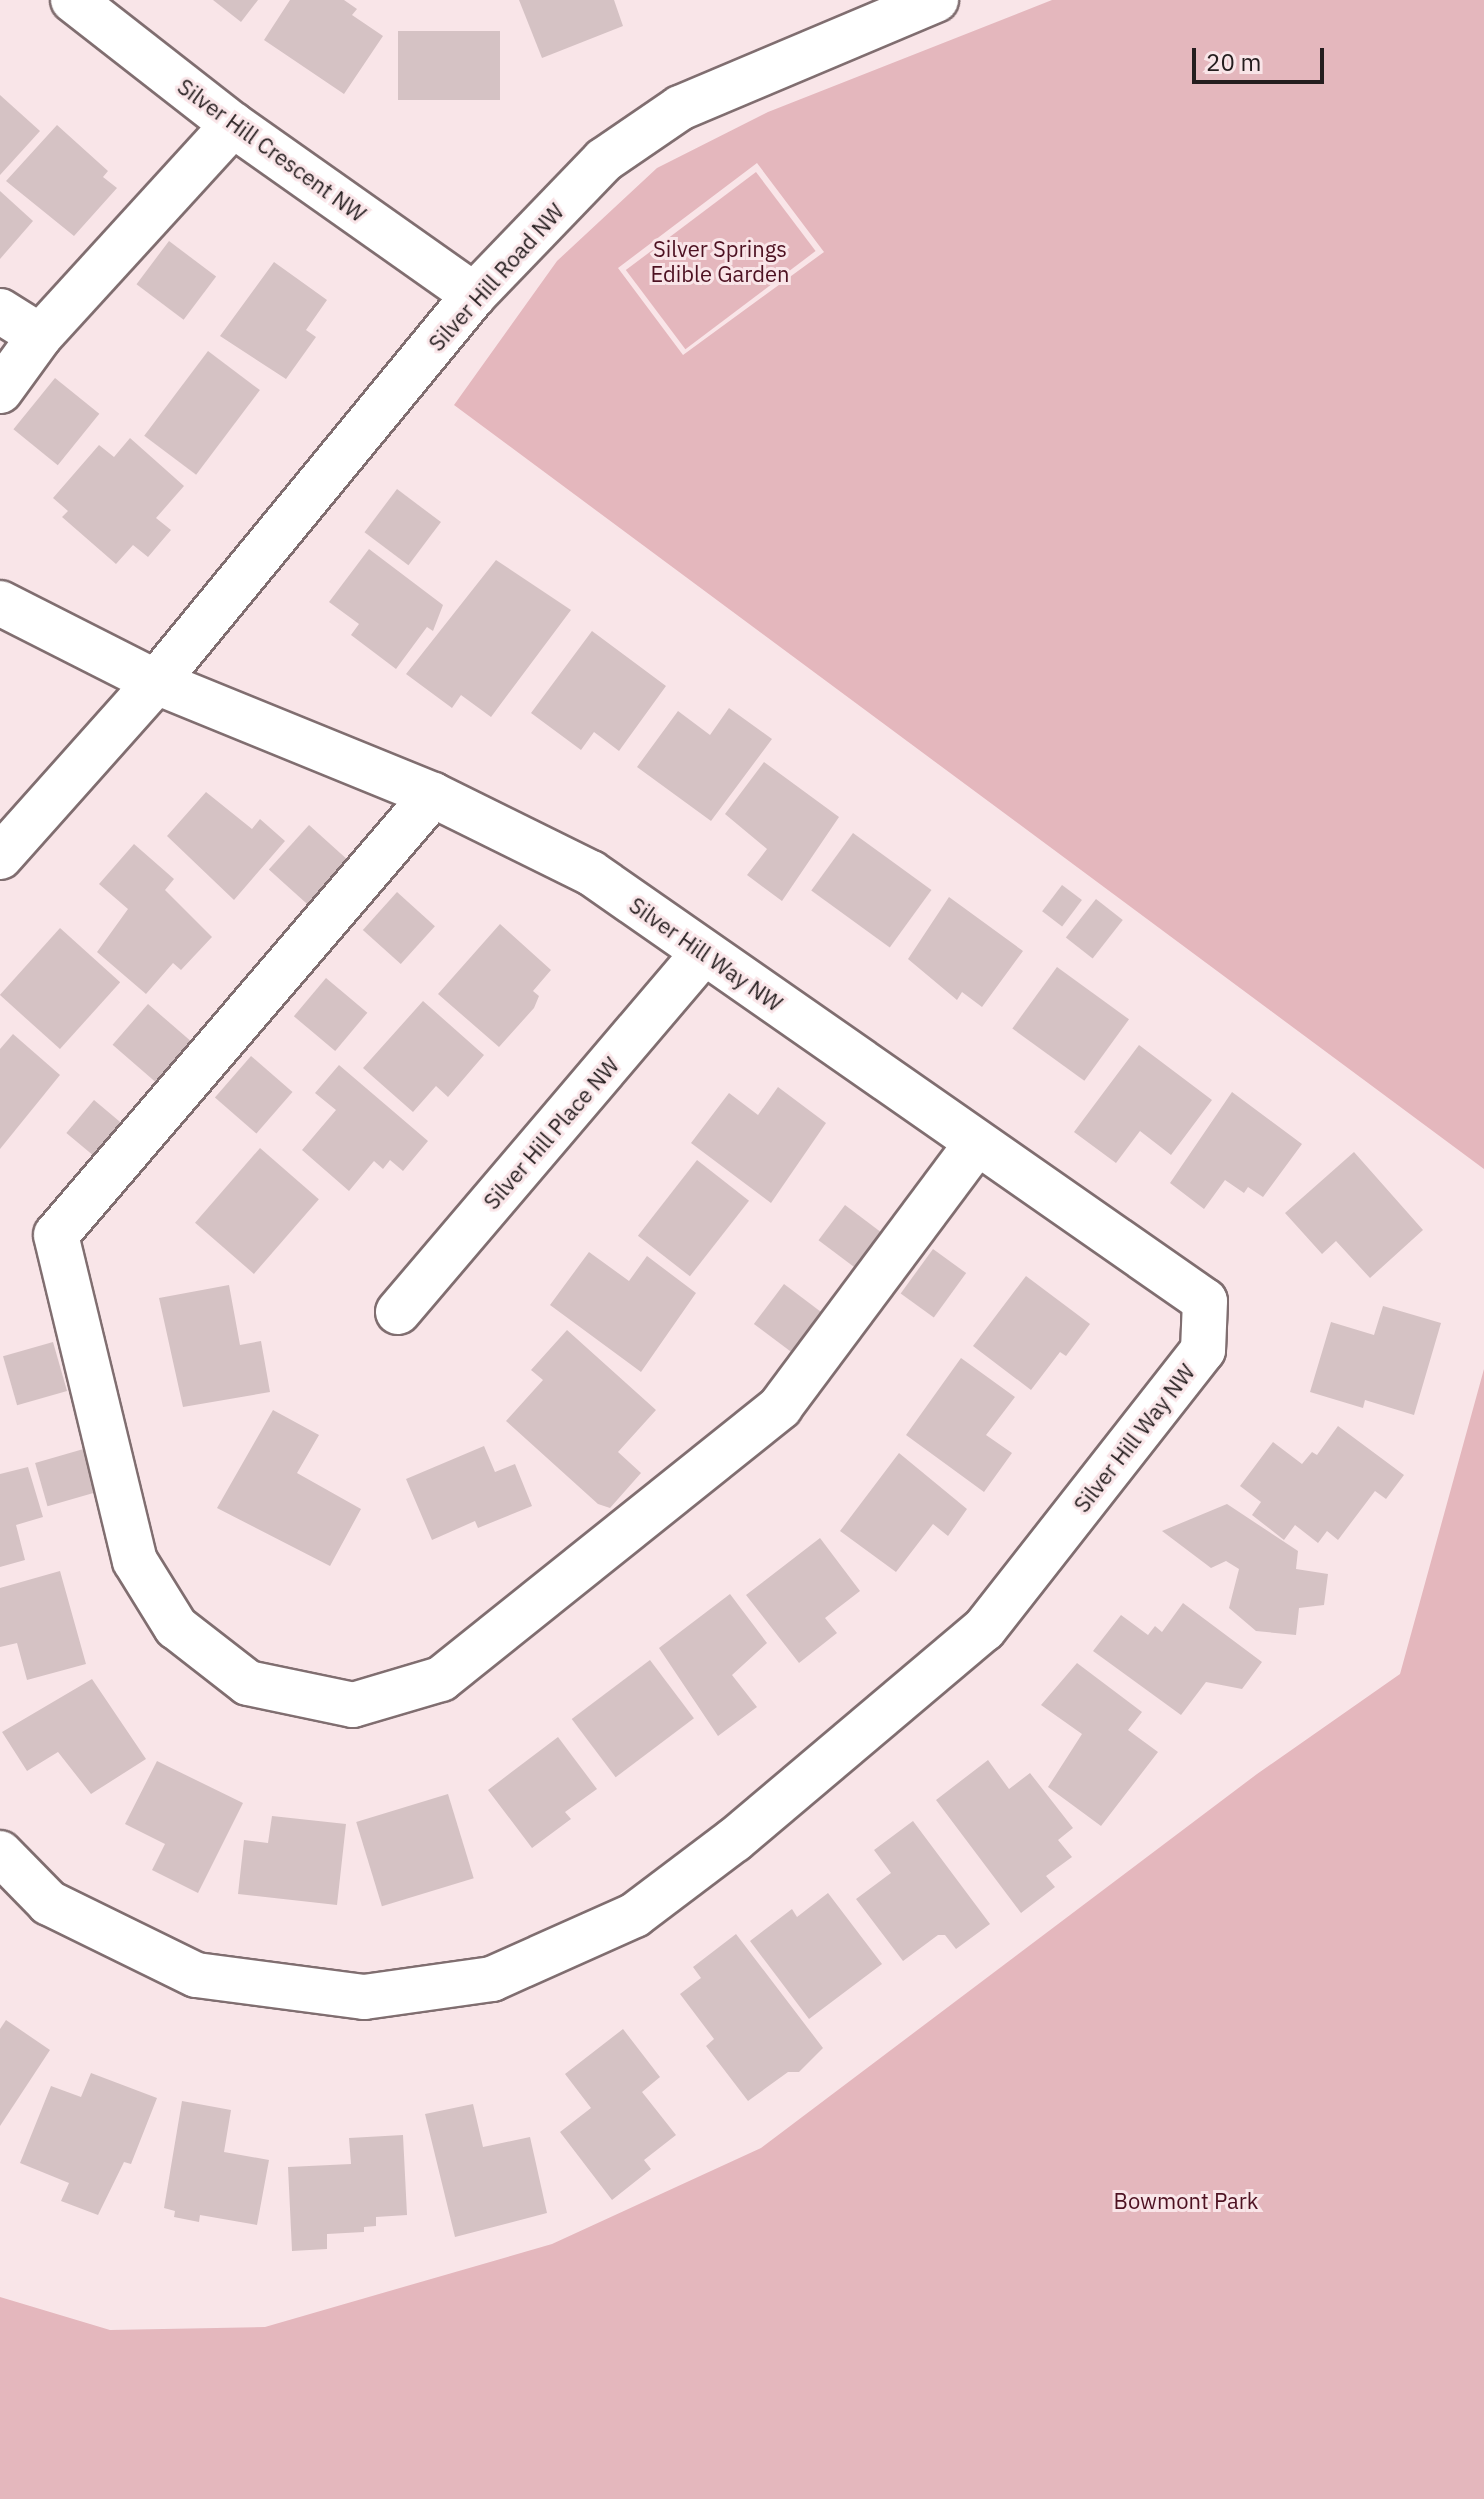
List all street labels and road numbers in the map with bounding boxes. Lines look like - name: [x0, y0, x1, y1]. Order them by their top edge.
- street label: Silver Hill Crescent NW: [173, 73, 371, 227]
- street label: Silver Hill Road NW: [423, 198, 569, 356]
- street label: Silver Hill Way NW: [625, 891, 787, 1017]
- street label: Silver Hill Place NW: [478, 1052, 624, 1214]
- street label: Silver Hill Way NW: [1068, 1359, 1200, 1517]

